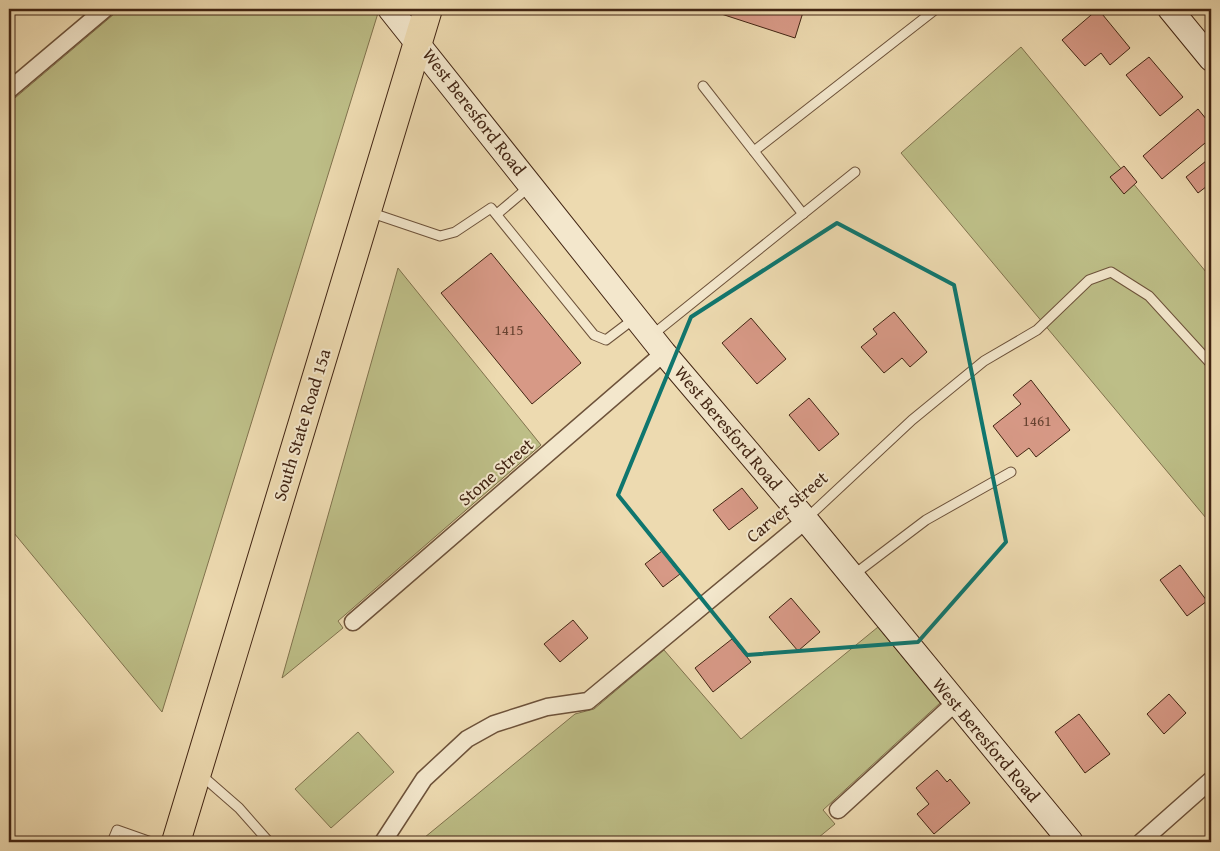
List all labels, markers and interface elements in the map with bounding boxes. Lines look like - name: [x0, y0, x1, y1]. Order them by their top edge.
- street label: West Beresford Road: [416, 42, 533, 182]
- house number: 1415: [495, 319, 523, 340]
- street label: South State Road 15a: [266, 345, 338, 504]
- street label: West Beresford Road: [668, 360, 789, 496]
- house number: 1461: [1023, 410, 1051, 431]
- street label: Stone Street: [452, 431, 540, 512]
- street label: Carver Street: [740, 464, 834, 549]
- street label: West Beresford Road: [926, 672, 1047, 808]

